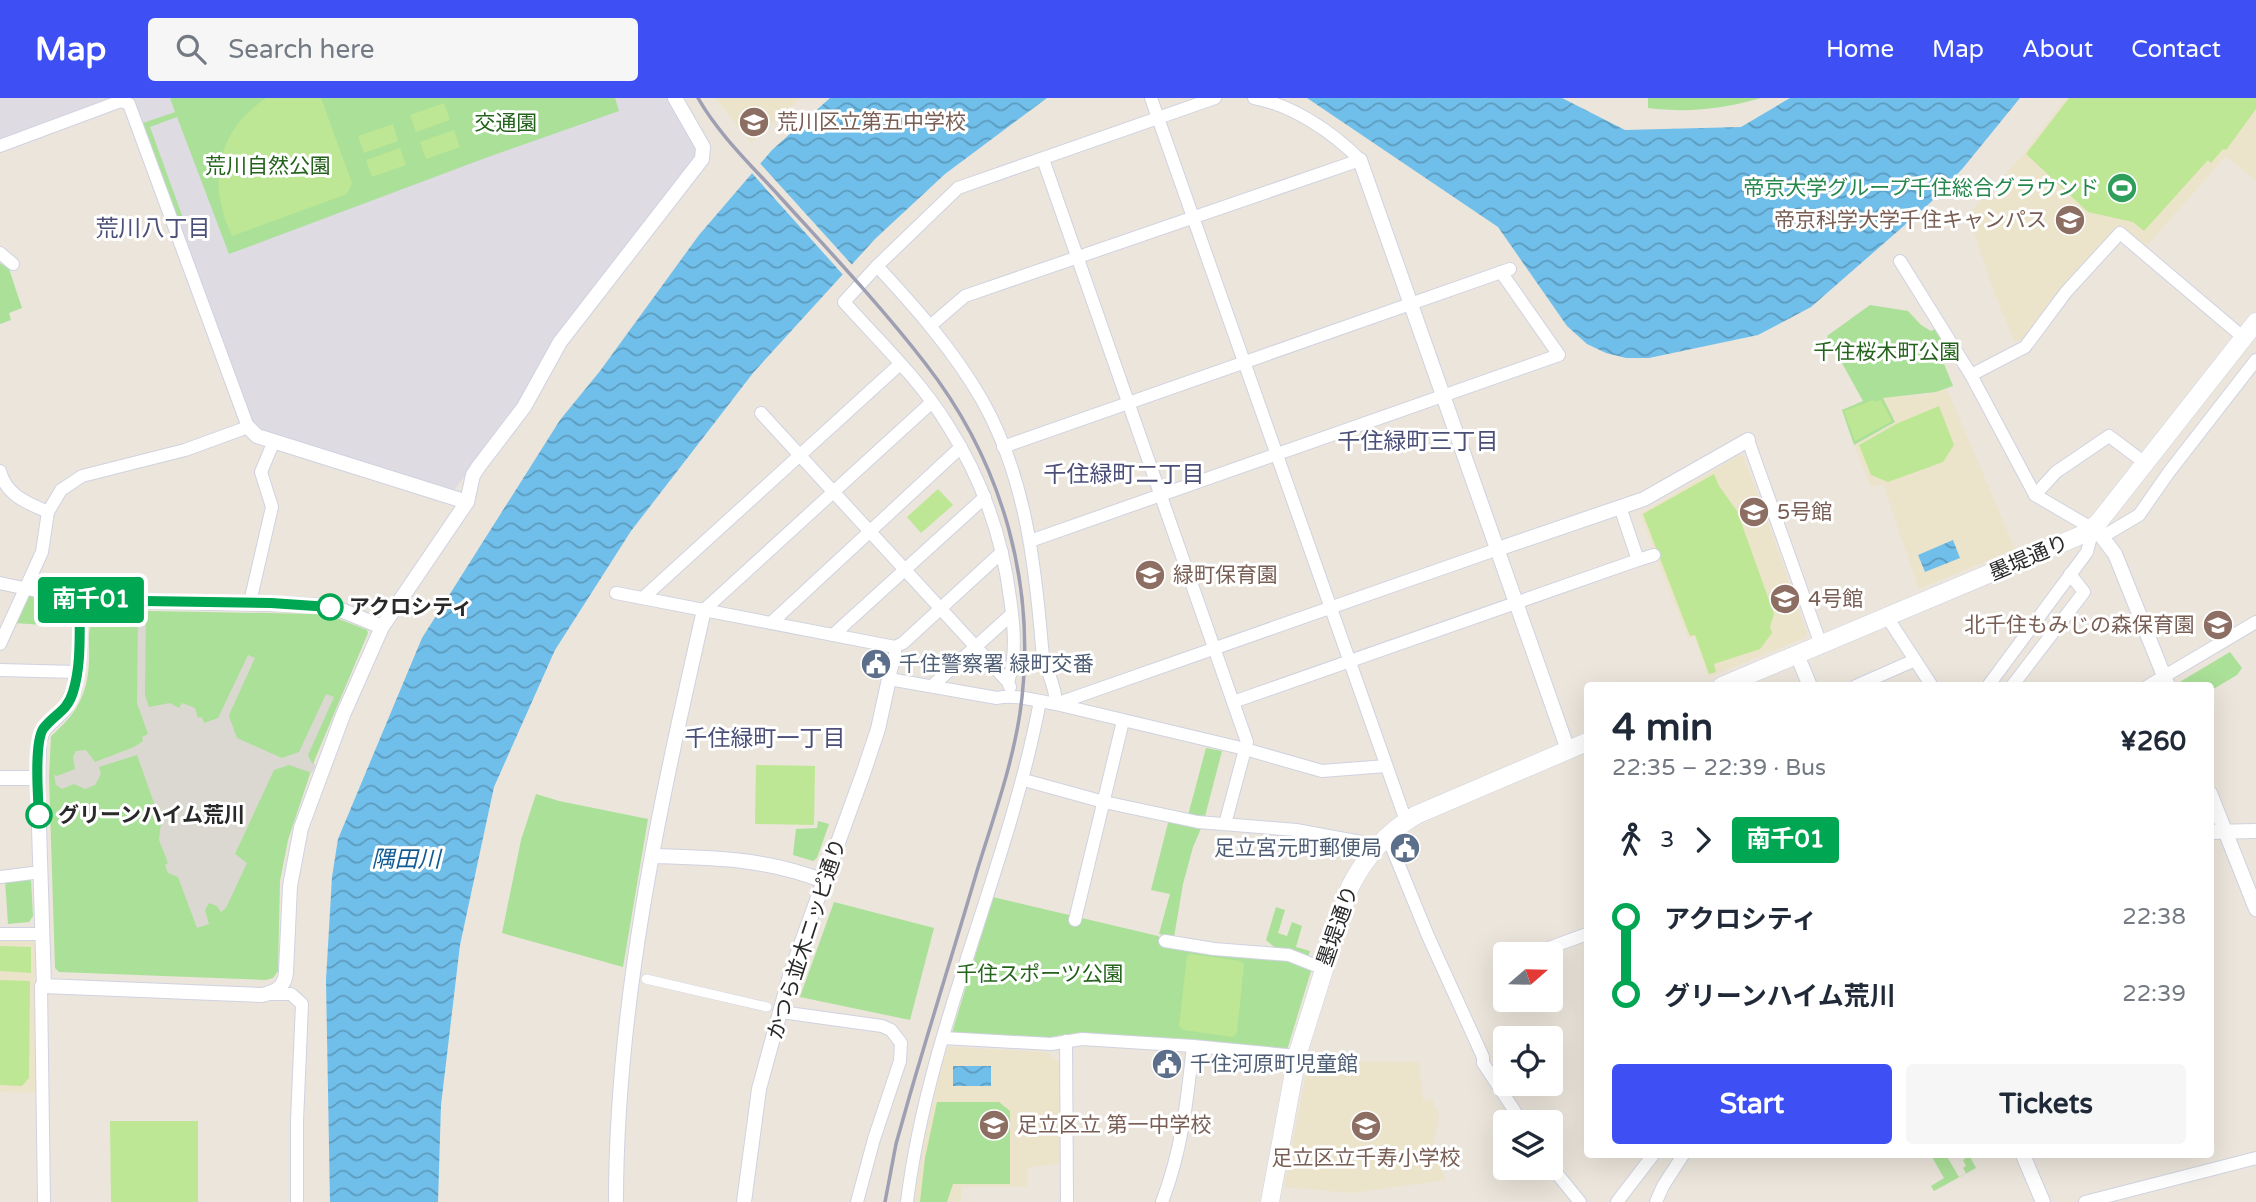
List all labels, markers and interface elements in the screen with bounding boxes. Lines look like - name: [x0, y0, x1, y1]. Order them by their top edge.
- search box: [148, 18, 638, 81]
- text: Map: [35, 30, 106, 69]
- icon: search: [172, 30, 210, 68]
- text: Search here: [228, 34, 374, 65]
- text: Home: [1826, 35, 1894, 64]
- text: Map: [1932, 35, 1984, 64]
- text: About: [2022, 35, 2093, 64]
- text: Contact: [2131, 35, 2221, 64]
- school or university icon: 荒川区立第五中学校: [737, 105, 771, 139]
- place label: 荒川区立第五中学校: [777, 110, 966, 135]
- park label: 交通園: [475, 111, 538, 136]
- park label: 荒川自然公園: [205, 154, 331, 179]
- sports icon: 帝京大学グループ千住総合グラウンド: [2105, 171, 2139, 205]
- place label: 帝京大学グループ千住総合グラウンド: [1743, 176, 2099, 201]
- school or university icon: 帝京科学大学千住キャンパス: [2053, 203, 2087, 237]
- place label: 帝京科学大学千住キャンパス: [1774, 208, 2047, 233]
- district label: 荒川八丁目: [96, 215, 211, 243]
- park label: 千住桜木町公園: [1814, 340, 1961, 365]
- district label: 千住緑町三丁目: [1338, 428, 1499, 456]
- district label: 千住緑町二丁目: [1044, 461, 1205, 489]
- school or university icon: 5号館: [1737, 495, 1771, 529]
- place label: 5号館: [1777, 500, 1832, 525]
- street label: 墨堤通り: [1985, 530, 2073, 586]
- school or university icon: 緑町保育園: [1133, 558, 1167, 592]
- place label: 緑町保育園: [1173, 563, 1278, 588]
- line badge: 南千01: [42, 577, 140, 623]
- school or university icon: 4号館: [1768, 582, 1802, 616]
- text: 南千01: [52, 585, 130, 614]
- place label: 4号館: [1808, 587, 1863, 612]
- marker: アクロシティ: [317, 594, 343, 620]
- place label: アクロシティ: [349, 595, 473, 620]
- school or university icon: 北千住もみじの森保育園: [2201, 608, 2235, 642]
- place label: 北千住もみじの森保育園: [1964, 613, 2195, 638]
- public building icon: 千住警察署 緑町交番: [859, 647, 893, 681]
- place label: 千住警察署 緑町交番: [899, 652, 1093, 677]
- text: 4 min: [1612, 705, 1713, 751]
- district label: 千住緑町一丁目: [685, 725, 846, 753]
- text: ¥260: [2120, 726, 2186, 757]
- text: 22:35 – 22:39 · Bus: [1612, 754, 1826, 782]
- marker: グリーンハイム荒川: [26, 802, 52, 828]
- place label: グリーンハイム荒川: [58, 803, 245, 828]
- icon: walk: [1612, 821, 1650, 859]
- icon: forward: [1684, 821, 1722, 859]
- text: 南千01: [1746, 825, 1825, 854]
- text: 3: [1660, 826, 1674, 854]
- public building icon: 足立宮元町郵便局: [1388, 831, 1422, 865]
- street label: かつら並木ニッピ通り: [763, 835, 851, 1043]
- place label: 足立宮元町郵便局: [1214, 836, 1382, 861]
- water label: 隅田川: [372, 846, 444, 874]
- street label: 墨堤通り: [1313, 882, 1363, 970]
- text: 22:38: [2122, 903, 2186, 931]
- text: アクロシティ: [1664, 904, 1817, 935]
- north arrow: [1493, 942, 1563, 1012]
- map controls: [1493, 942, 1563, 1180]
- park label: 千住スポーツ公園: [956, 962, 1124, 987]
- text: 22:39: [2122, 980, 2186, 1008]
- text: グリーンハイム荒川: [1664, 981, 1896, 1012]
- button: locate: [1493, 1026, 1563, 1096]
- public building icon: 千住河原町児童館: [1150, 1047, 1184, 1081]
- place label: 千住河原町児童館: [1190, 1052, 1358, 1077]
- button: Start: [1612, 1064, 1892, 1144]
- button: Tickets: [1906, 1064, 2186, 1144]
- school or university icon: 足立区立 第一中学校: [977, 1108, 1011, 1142]
- school or university icon: 足立区立千寿小学校: [1349, 1109, 1383, 1143]
- button: layers: [1493, 1110, 1563, 1180]
- place label: 足立区立 第一中学校: [1017, 1113, 1211, 1138]
- place label: 足立区立千寿小学校: [1272, 1146, 1461, 1171]

